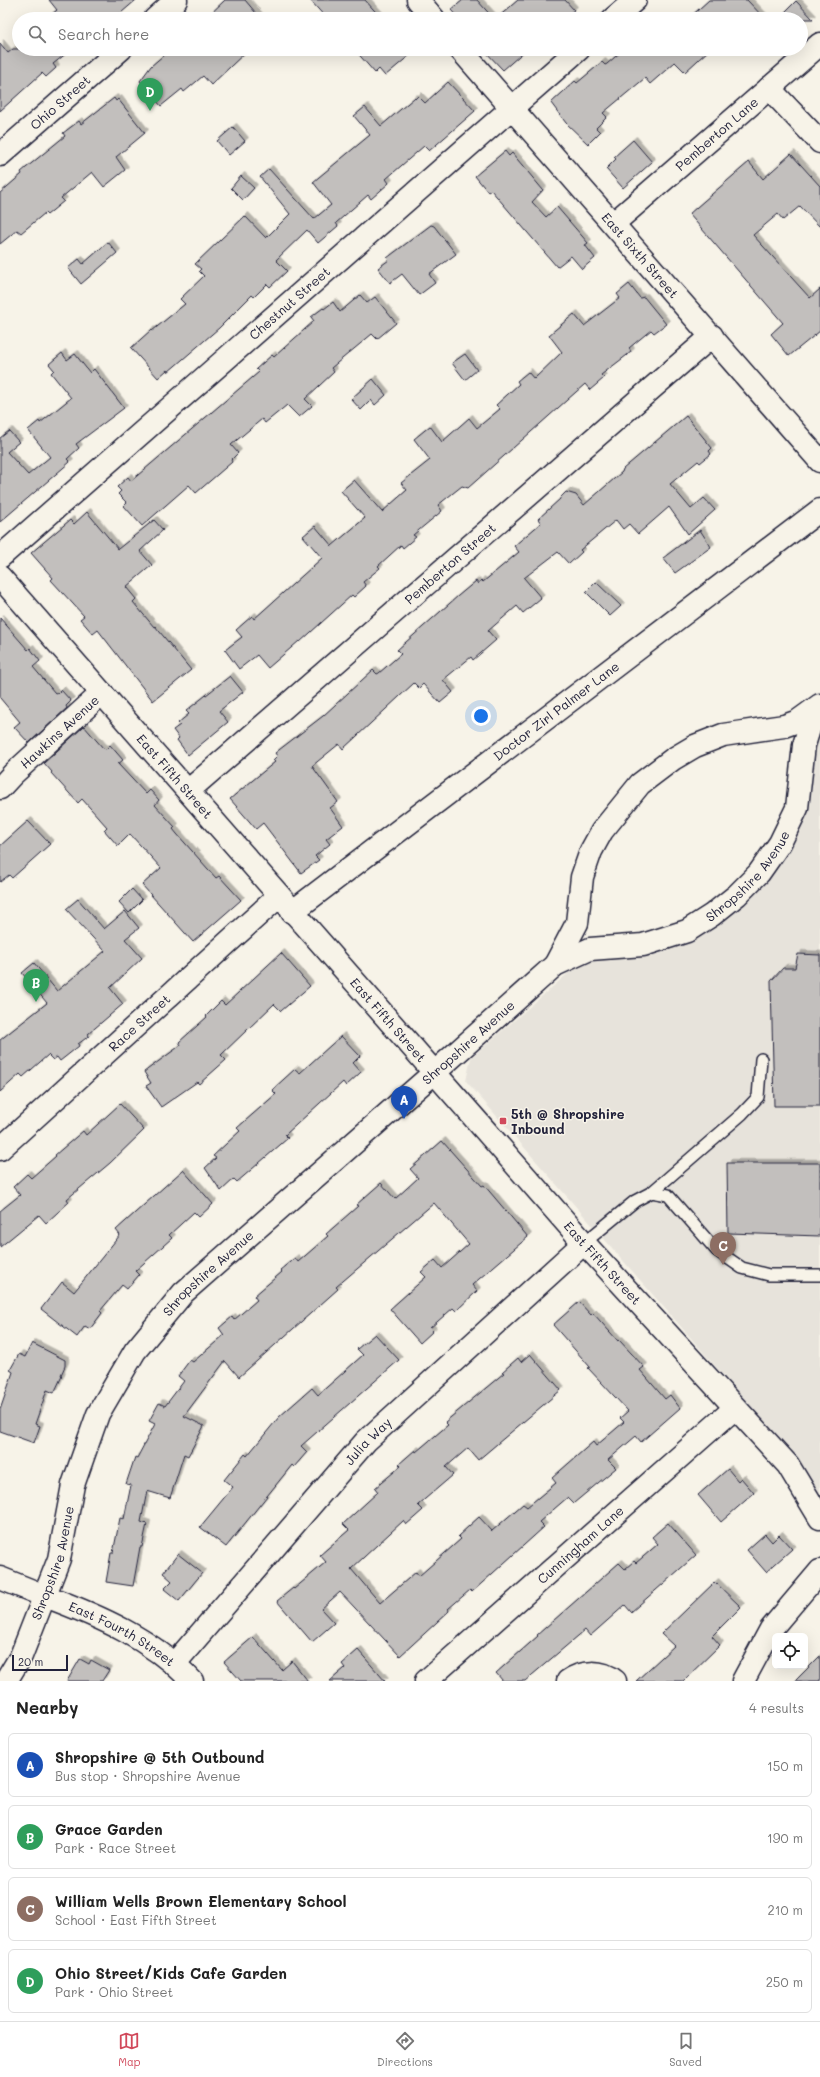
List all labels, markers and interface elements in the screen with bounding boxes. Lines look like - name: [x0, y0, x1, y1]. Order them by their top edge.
- search box: [12, 12, 808, 56]
- icon: search: [26, 23, 48, 45]
- text: Search here: [58, 24, 149, 44]
- street label: Ohio Street: [26, 71, 94, 133]
- pin: D: [137, 78, 163, 111]
- street label: Pemberton Lane: [671, 93, 761, 174]
- street label: East Sixth Street: [599, 209, 683, 302]
- street label: Chestnut Street: [245, 262, 333, 343]
- street label: Pemberton Street: [400, 519, 499, 607]
- street label: Doctor Zirl Palmer Lane: [489, 657, 622, 764]
- street label: Hawkins Avenue: [16, 691, 102, 772]
- your location: [471, 706, 491, 726]
- street label: East Fifth Street: [133, 730, 217, 822]
- street label: Shropshire Avenue: [702, 828, 793, 925]
- pin: B: [23, 969, 49, 1002]
- street label: East Fifth Street: [347, 974, 430, 1065]
- street label: Race Street: [104, 990, 174, 1055]
- street label: Shropshire Avenue: [418, 996, 518, 1088]
- pin: A: [391, 1086, 417, 1119]
- place label: 5th @ Shropshire Inbound: [511, 1105, 625, 1137]
- marker: 5th @ Shropshire Inbound: [498, 1116, 508, 1126]
- street label: East Fifth Street: [561, 1217, 645, 1308]
- street label: Shropshire Avenue: [159, 1226, 257, 1319]
- pin: C: [710, 1232, 736, 1265]
- street label: Julia Way: [340, 1413, 395, 1468]
- street label: Cunningham Lane: [533, 1502, 627, 1587]
- street label: Shropshire Avenue: [27, 1504, 77, 1622]
- street label: East Fourth Street: [67, 1597, 179, 1670]
- map controls: [772, 1633, 808, 1669]
- button: locate: [772, 1633, 808, 1669]
- scale bar: [12, 1653, 68, 1672]
- text: 20 m: [18, 1654, 43, 1669]
- text: Nearby: [16, 1696, 78, 1718]
- text: 4 results: [749, 1699, 804, 1716]
- text: Shropshire @ 5th Outbound: [55, 1747, 264, 1767]
- text: A: [25, 1757, 35, 1774]
- text: 150 m: [767, 1757, 803, 1774]
- text: Bus stop · Shropshire Avenue: [55, 1767, 241, 1784]
- text: Grace Garden: [55, 1819, 163, 1839]
- text: B: [26, 1829, 34, 1846]
- text: 190 m: [767, 1829, 803, 1846]
- text: Park · Race Street: [55, 1839, 176, 1856]
- text: William Wells Brown Elementary School: [55, 1891, 347, 1911]
- text: C: [25, 1901, 35, 1918]
- text: 210 m: [767, 1901, 803, 1918]
- text: School · East Fifth Street: [55, 1911, 217, 1928]
- text: Ohio Street/Kids Cafe Garden: [55, 1963, 287, 1983]
- text: D: [25, 1973, 35, 1990]
- text: 250 m: [766, 1973, 803, 1990]
- text: Park · Ohio Street: [55, 1983, 173, 2000]
- tab: Map: [118, 2030, 141, 2069]
- tab: Directions: [377, 2030, 433, 2069]
- tab: Saved: [669, 2030, 702, 2069]

